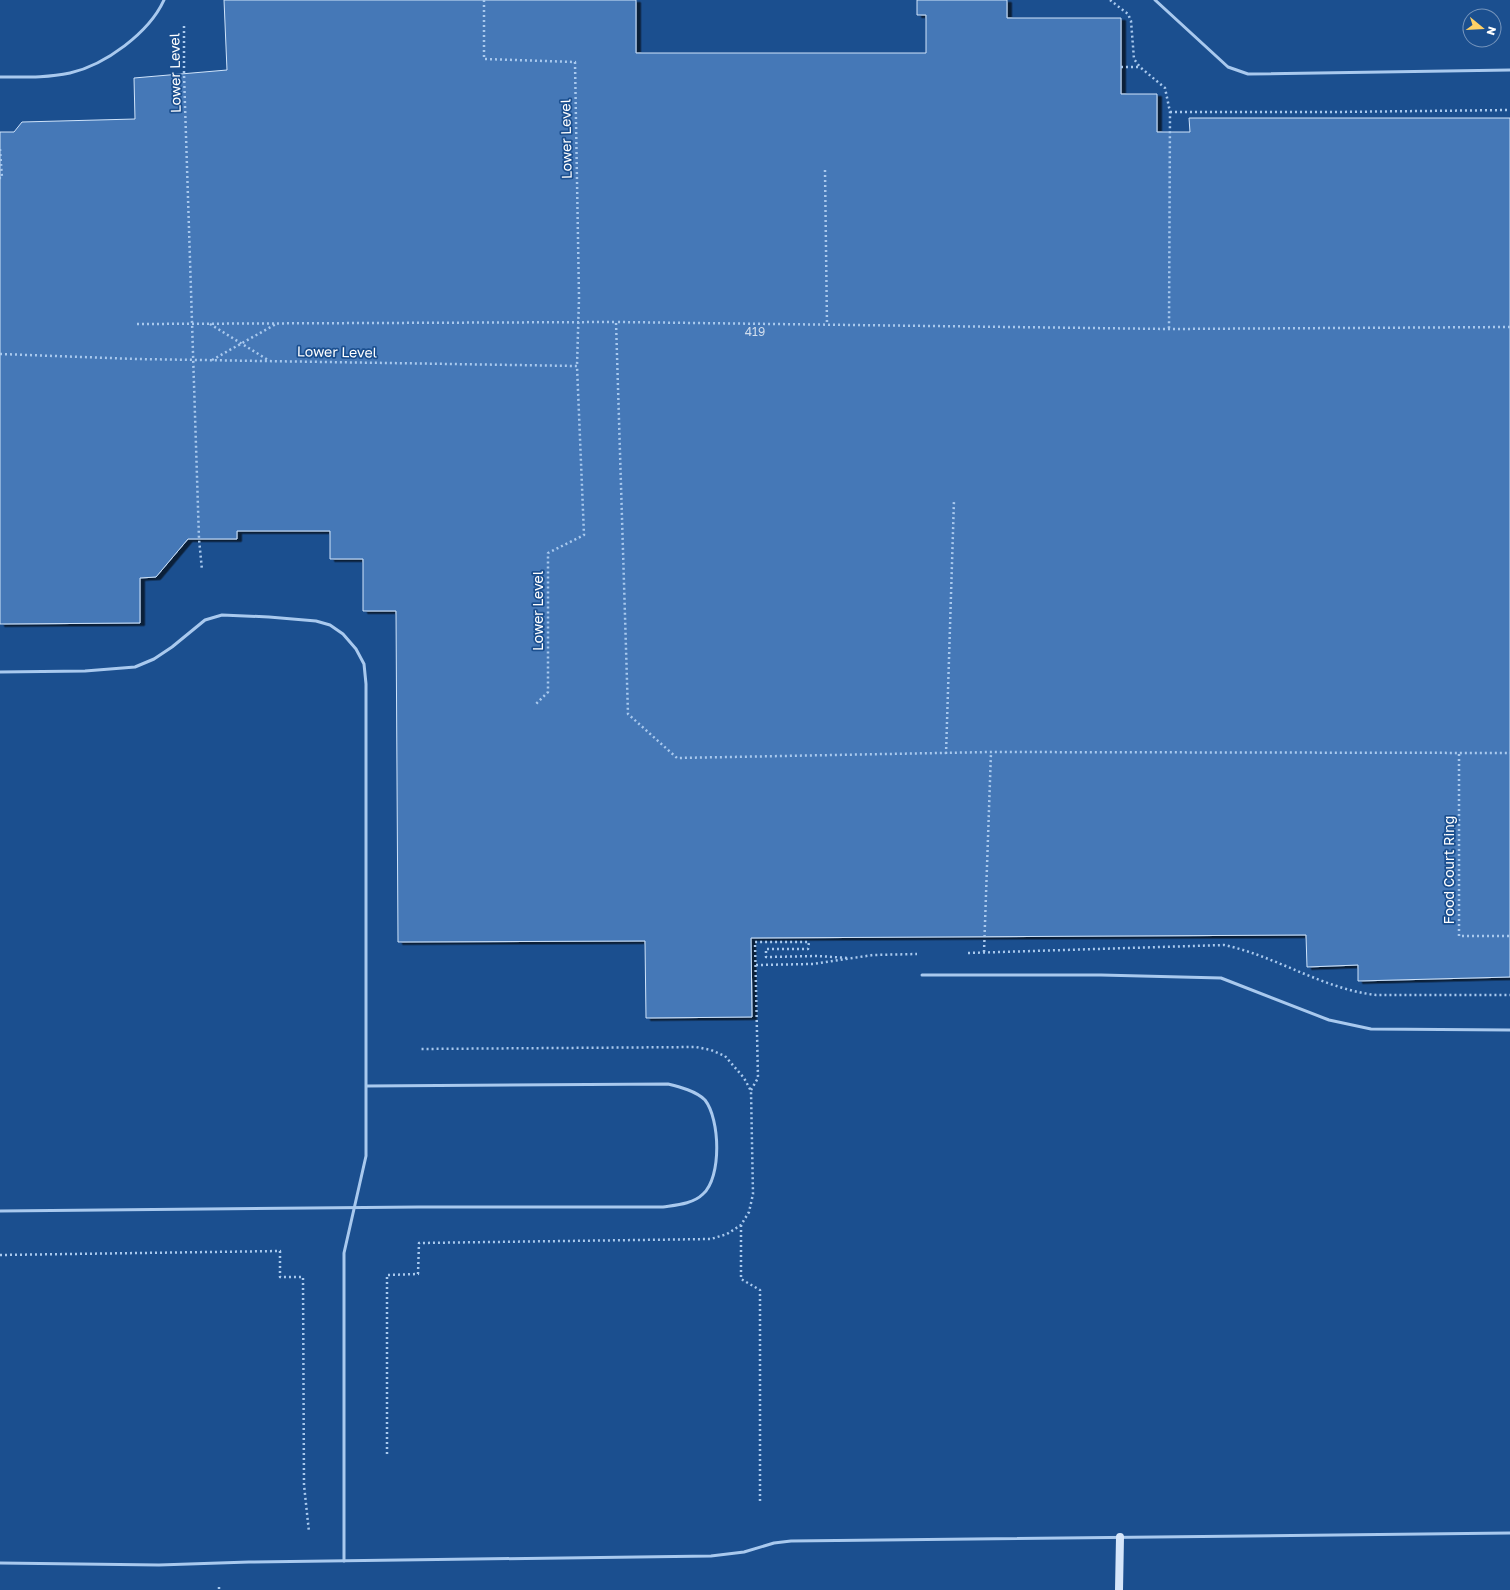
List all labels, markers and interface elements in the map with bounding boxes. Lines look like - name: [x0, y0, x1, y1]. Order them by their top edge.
- north arrow: [1462, 8, 1502, 48]
- text: N: [1485, 25, 1499, 37]
- street label: Lower Level: [165, 33, 184, 113]
- street label: Lower Level: [556, 99, 575, 179]
- house number: 419: [745, 324, 765, 339]
- street label: Lower Level: [297, 342, 377, 361]
- street label: Lower Level: [529, 571, 546, 651]
- street label: Food Court Ring: [1440, 816, 1457, 924]

